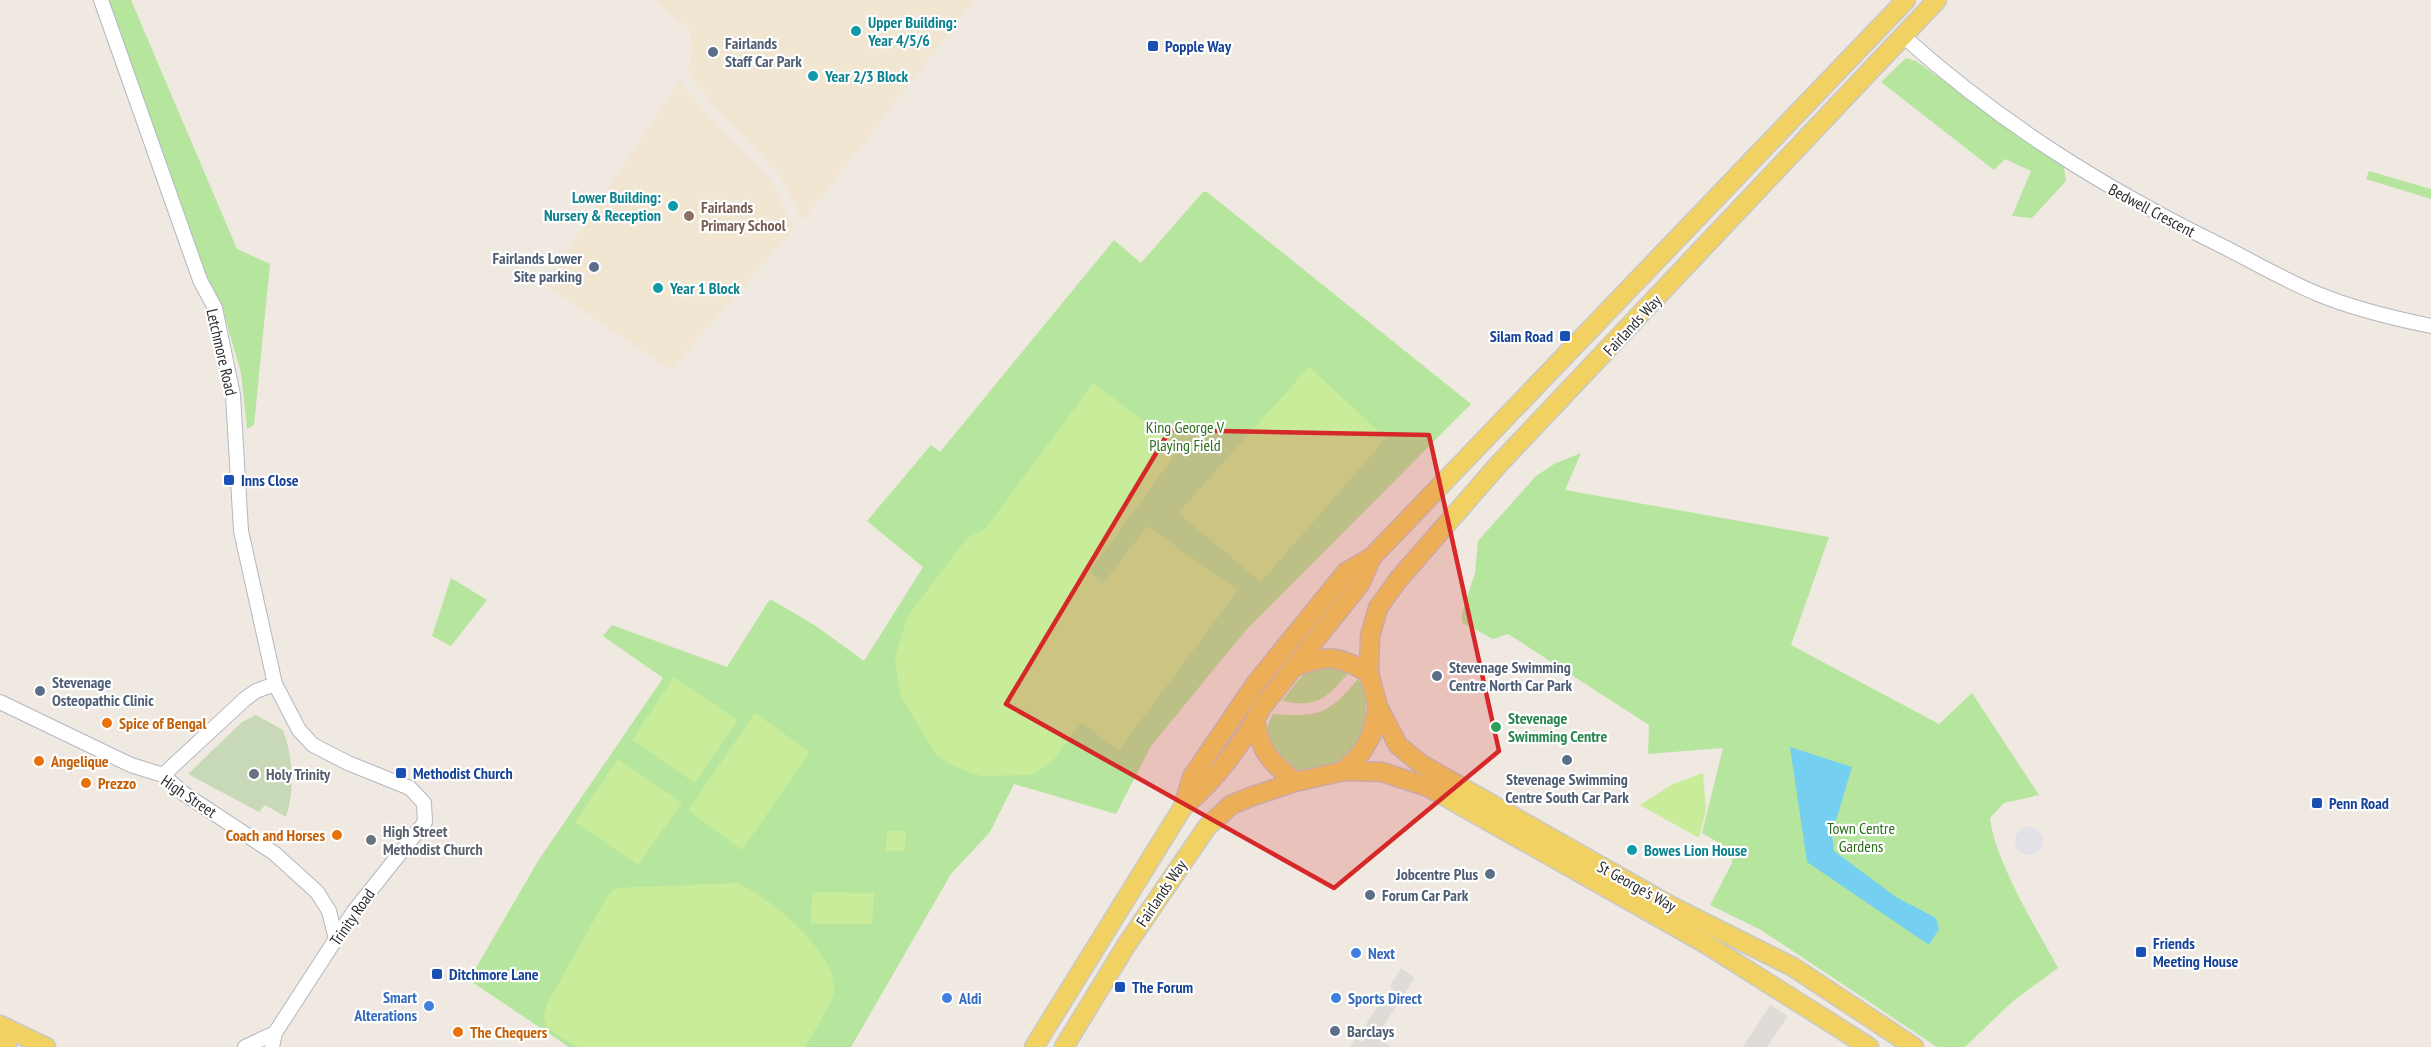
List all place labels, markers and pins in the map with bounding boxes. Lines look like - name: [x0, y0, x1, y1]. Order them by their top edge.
- place label: Upper Building: Year 4/5/6: [867, 12, 957, 50]
- marker: Upper Building: Year 4/5/6: [849, 24, 863, 38]
- place label: Fairlands Staff Car Park: [725, 33, 802, 71]
- place label: Popple Way: [1165, 36, 1232, 56]
- marker: Popple Way: [1146, 39, 1160, 53]
- marker: Fairlands Staff Car Park: [706, 45, 720, 59]
- place label: Year 2/3 Block: [824, 66, 908, 86]
- marker: Year 2/3 Block: [806, 69, 820, 83]
- place label: Lower Building: Nursery & Reception: [544, 187, 661, 225]
- place label: Fairlands Primary School: [701, 197, 786, 235]
- marker: Lower Building: Nursery & Reception: [666, 199, 680, 213]
- marker: Fairlands Primary School: [682, 209, 696, 223]
- place label: Fairlands Lower Site parking: [492, 248, 582, 286]
- marker: Fairlands Lower Site parking: [587, 260, 601, 274]
- place label: Year 1 Block: [669, 278, 740, 298]
- marker: Year 1 Block: [651, 281, 665, 295]
- place label: Silam Road: [1490, 326, 1553, 346]
- marker: Silam Road: [1558, 329, 1572, 343]
- place label: Inns Close: [241, 470, 299, 490]
- marker: Inns Close: [222, 473, 236, 487]
- place label: Stevenage Swimming Centre North Car Park: [1449, 657, 1572, 695]
- marker: Stevenage Swimming Centre North Car Park: [1430, 669, 1444, 683]
- place label: Stevenage Osteopathic Clinic: [52, 672, 154, 710]
- marker: Stevenage Osteopathic Clinic: [33, 684, 47, 698]
- place label: Stevenage Swimming Centre: [1508, 708, 1608, 746]
- place label: Spice of Bengal: [119, 713, 206, 733]
- marker: Spice of Bengal: [100, 716, 114, 730]
- marker: Stevenage Swimming Centre: [1489, 720, 1503, 734]
- place label: Angelique: [50, 751, 109, 771]
- marker: Stevenage Swimming Centre South Car Park: [1560, 753, 1574, 767]
- marker: Angelique: [32, 754, 46, 768]
- place label: Methodist Church: [413, 763, 513, 783]
- place label: Holy Trinity: [266, 764, 331, 784]
- marker: Methodist Church: [394, 766, 408, 780]
- marker: Holy Trinity: [247, 767, 261, 781]
- place label: Stevenage Swimming Centre South Car Park: [1505, 769, 1629, 807]
- place label: Prezzo: [98, 773, 136, 793]
- marker: Prezzo: [79, 776, 93, 790]
- place label: Penn Road: [2329, 793, 2389, 813]
- marker: Penn Road: [2310, 796, 2324, 810]
- place label: High Street Methodist Church: [383, 821, 483, 859]
- place label: Coach and Horses: [226, 825, 325, 845]
- marker: Coach and Horses: [330, 828, 344, 842]
- marker: High Street Methodist Church: [364, 833, 378, 847]
- place label: Bowes Lion House: [1644, 840, 1747, 860]
- marker: Bowes Lion House: [1625, 843, 1639, 857]
- place label: Jobcentre Plus: [1395, 864, 1478, 884]
- marker: Jobcentre Plus: [1483, 867, 1497, 881]
- place label: Forum Car Park: [1382, 885, 1469, 905]
- marker: Forum Car Park: [1363, 888, 1377, 902]
- place label: Friends Meeting House: [2153, 933, 2239, 971]
- place label: Next: [1368, 943, 1395, 963]
- marker: Friends Meeting House: [2134, 945, 2148, 959]
- marker: Next: [1349, 946, 1363, 960]
- place label: Ditchmore Lane: [449, 964, 539, 984]
- marker: Ditchmore Lane: [430, 967, 444, 981]
- place label: The Forum: [1132, 977, 1193, 997]
- marker: The Forum: [1113, 980, 1127, 994]
- place label: Smart Alterations: [353, 987, 417, 1025]
- place label: Aldi: [958, 988, 982, 1008]
- place label: Sports Direct: [1348, 988, 1422, 1008]
- marker: Aldi: [940, 991, 954, 1005]
- marker: Sports Direct: [1329, 991, 1343, 1005]
- marker: Smart Alterations: [422, 999, 436, 1013]
- place label: Barclays: [1347, 1021, 1395, 1041]
- place label: The Chequers: [470, 1022, 548, 1042]
- marker: Barclays: [1328, 1024, 1342, 1038]
- marker: The Chequers: [451, 1025, 465, 1039]

